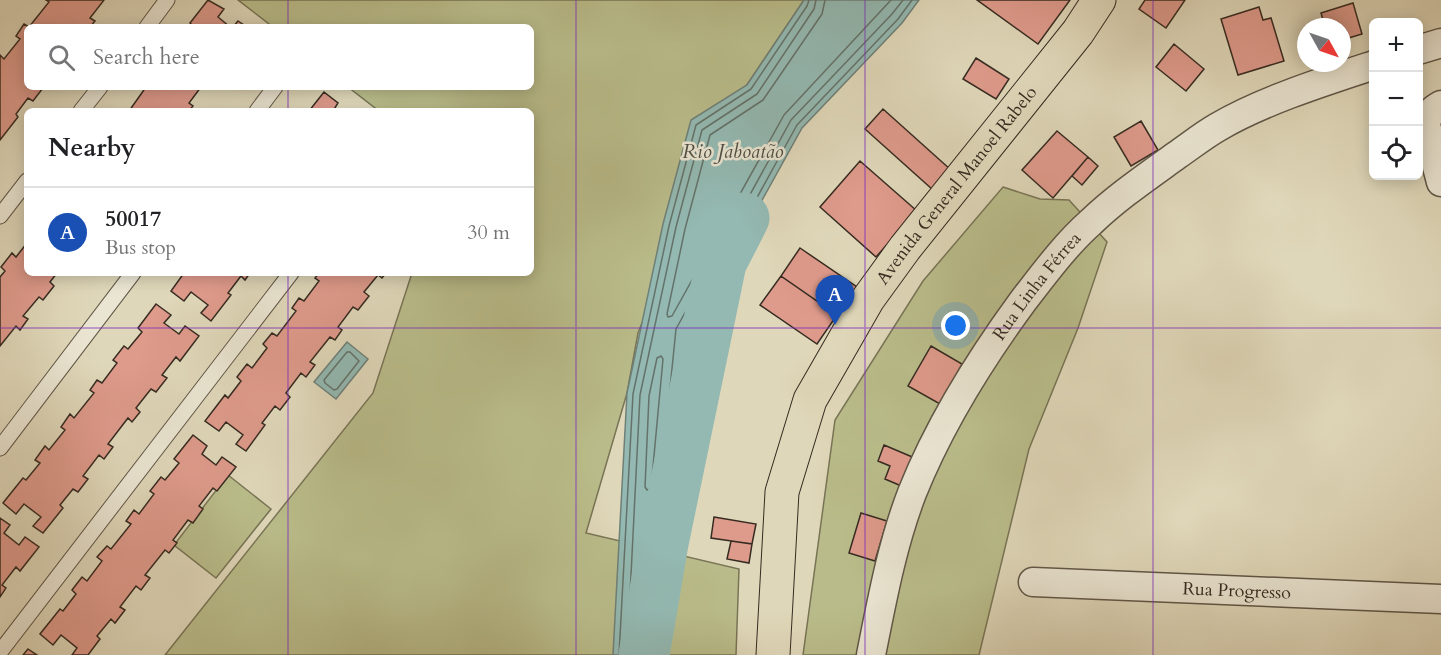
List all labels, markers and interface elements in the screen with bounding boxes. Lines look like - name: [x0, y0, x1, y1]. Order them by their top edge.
- north arrow: [1297, 18, 1351, 72]
- map controls: [1369, 18, 1423, 180]
- button: +: [1369, 18, 1423, 72]
- search box: [24, 24, 534, 90]
- icon: search: [45, 41, 78, 74]
- text: Search here: [93, 42, 200, 72]
- button: −: [1369, 72, 1423, 126]
- street label: Avenida General Manoel Rabelo: [870, 80, 1043, 290]
- button: locate: [1369, 126, 1423, 180]
- text: Nearby: [48, 130, 136, 165]
- water label: Rio Jaboatão: [682, 138, 784, 165]
- text: 50017: [105, 204, 161, 234]
- text: A: [60, 219, 75, 246]
- text: 30 m: [467, 219, 510, 246]
- street label: Rua Linha Férrea: [986, 226, 1087, 345]
- text: Bus stop: [105, 234, 176, 261]
- pin: A: [816, 276, 854, 325]
- your location: [941, 311, 970, 340]
- street label: Rua Progresso: [1182, 576, 1292, 605]

